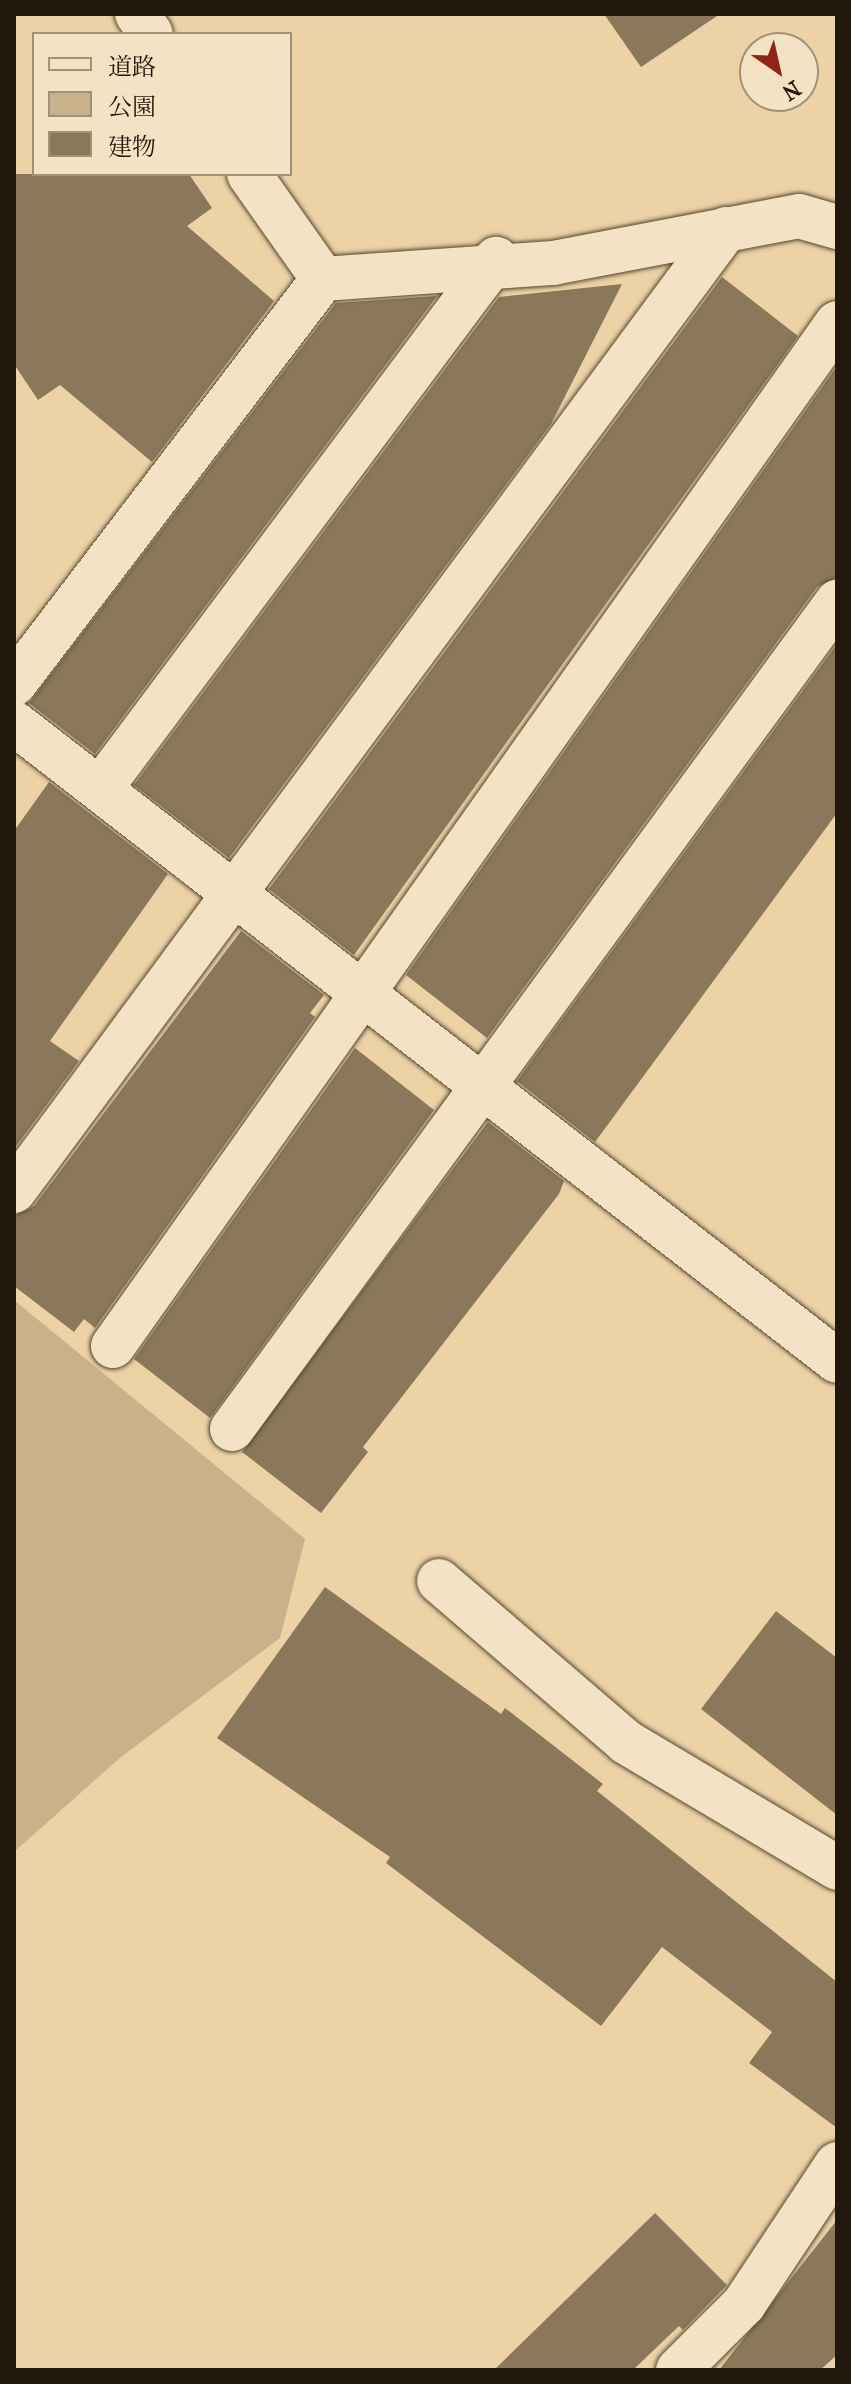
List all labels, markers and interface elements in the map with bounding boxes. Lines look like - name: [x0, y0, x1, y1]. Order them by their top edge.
- legend: [32, 32, 292, 176]
- north arrow: [739, 32, 819, 112]
- text: 道路: [108, 53, 156, 81]
- text: N: [777, 75, 806, 106]
- text: 公園: [108, 93, 156, 121]
- text: 建物: [108, 133, 156, 161]

